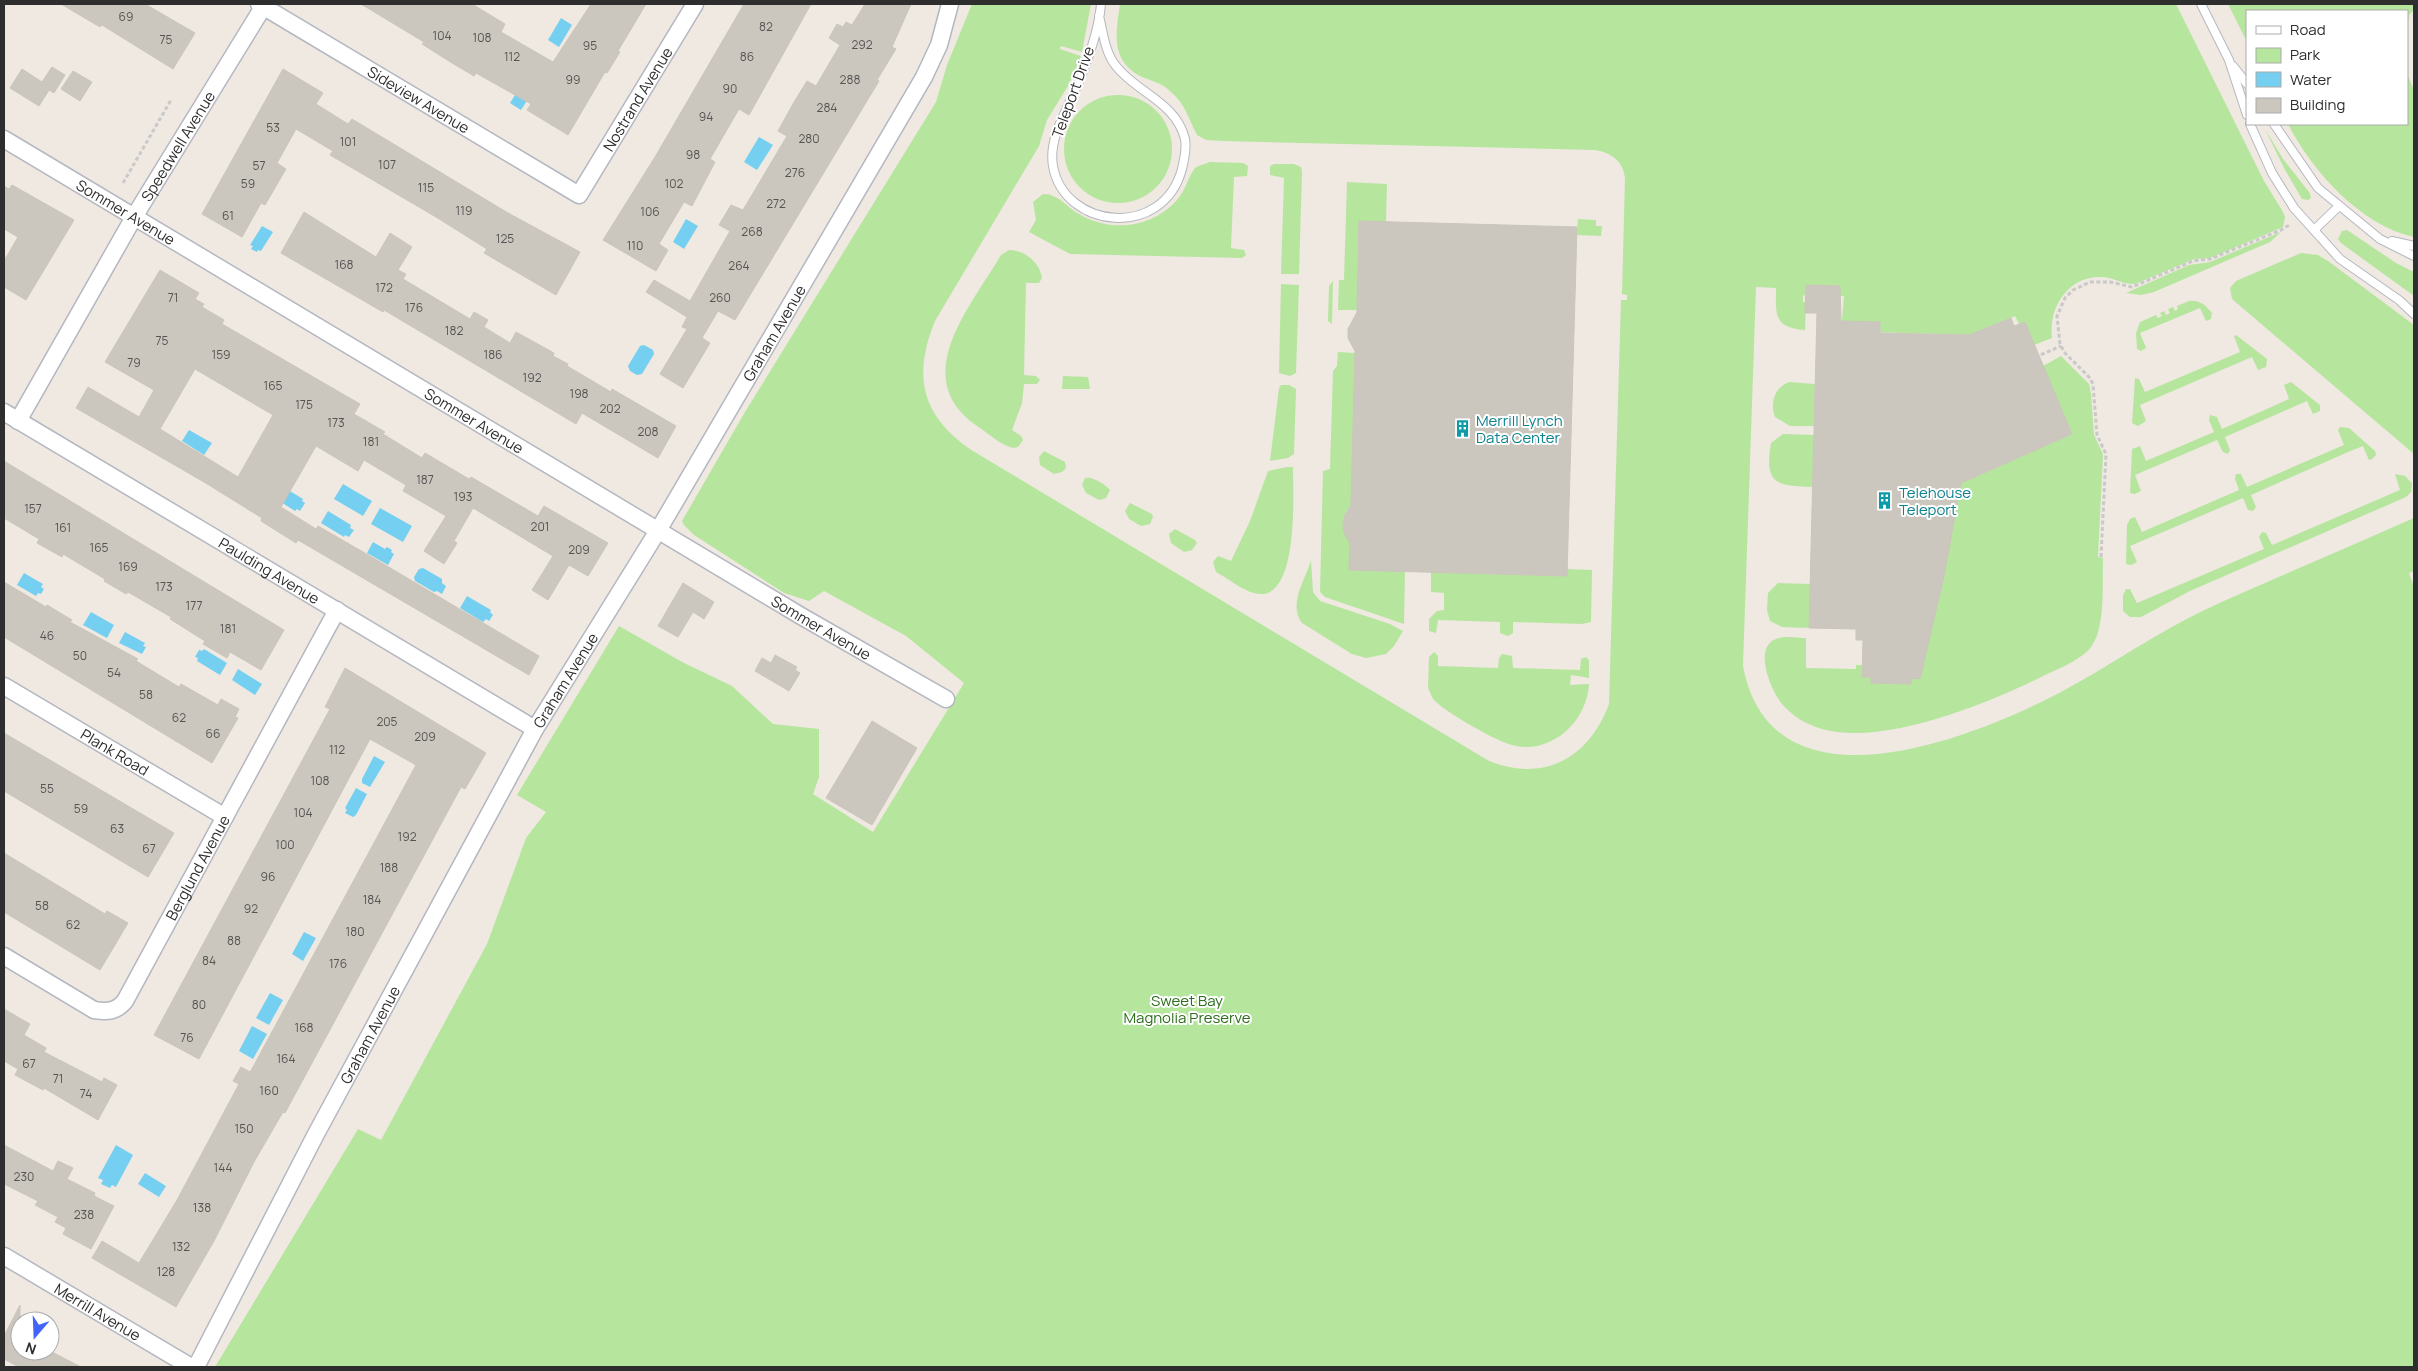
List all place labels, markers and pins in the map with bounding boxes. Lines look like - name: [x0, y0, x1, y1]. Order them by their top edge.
- place label: Merrill Lynch Data Center: [1476, 410, 1563, 448]
- building icon: Merrill Lynch Data Center: [1452, 419, 1472, 439]
- place label: Telehouse Teleport: [1899, 482, 1971, 520]
- building icon: Telehouse Teleport: [1875, 491, 1895, 511]

